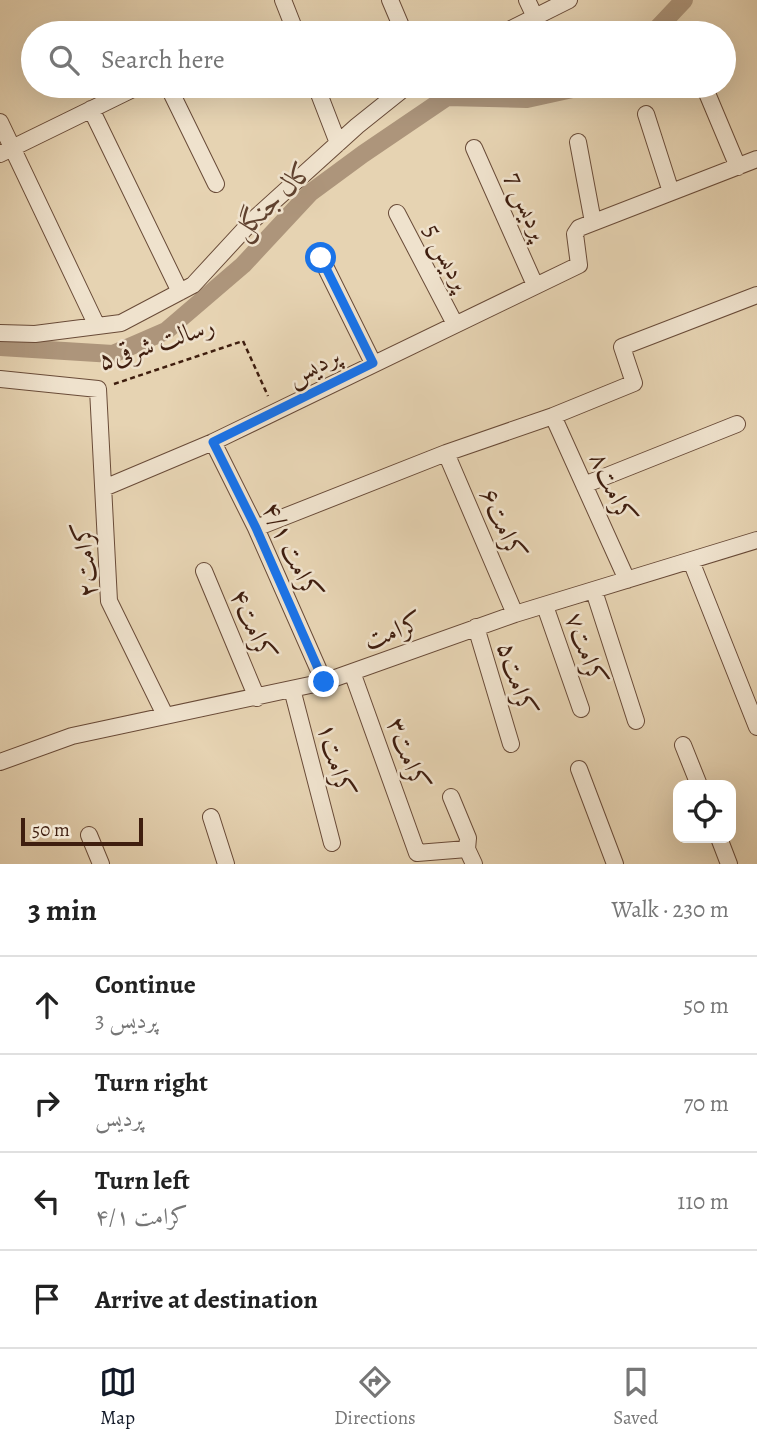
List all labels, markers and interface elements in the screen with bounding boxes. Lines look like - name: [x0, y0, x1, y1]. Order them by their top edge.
- search box: [21, 21, 736, 98]
- icon: search: [45, 41, 83, 79]
- text: Search here: [101, 42, 225, 77]
- water label: کال جنگل: [224, 152, 322, 248]
- street label: پردیس 7: [497, 167, 558, 248]
- street label: پردیس 5: [415, 217, 480, 299]
- route start: [305, 242, 336, 273]
- street label: رسالت شرقی۵: [93, 308, 219, 378]
- street label: پردیس: [281, 337, 347, 394]
- street label: کرامت۸: [582, 446, 644, 530]
- street label: کرامت۶: [472, 482, 534, 566]
- street label: کرامت ۴/۱: [254, 496, 330, 606]
- street label: کرامت۲: [64, 521, 106, 599]
- street label: کرامت۴: [222, 583, 284, 667]
- street label: کرامت: [359, 604, 427, 658]
- street label: کرامت۷: [557, 607, 615, 691]
- street label: کرامت۵: [489, 638, 545, 720]
- route end: [308, 666, 339, 697]
- street label: کرامت۳: [379, 712, 437, 796]
- street label: کرامت۱: [309, 719, 363, 801]
- map controls: [673, 780, 736, 843]
- button: locate: [673, 780, 736, 843]
- scale bar: [21, 815, 144, 847]
- text: 50 m: [32, 817, 70, 843]
- text: 3 min: [28, 890, 97, 930]
- text: Walk · 230 m: [612, 894, 729, 925]
- text: Continue: [95, 967, 196, 1002]
- icon: ahead: [28, 986, 66, 1024]
- text: 50 m: [683, 990, 729, 1021]
- text: پردیس 3: [95, 1005, 158, 1036]
- text: Turn right: [95, 1065, 208, 1100]
- icon: right: [28, 1084, 66, 1122]
- text: 70 m: [683, 1088, 729, 1119]
- text: پردیس: [95, 1103, 143, 1134]
- text: Turn left: [95, 1163, 190, 1198]
- icon: left: [28, 1182, 66, 1220]
- text: 110 m: [677, 1186, 729, 1217]
- text: کرامت ۴/۱: [95, 1201, 188, 1232]
- icon: arrive: [28, 1280, 66, 1318]
- text: Arrive at destination: [95, 1282, 318, 1317]
- tab: Map: [99, 1363, 137, 1431]
- tab: Directions: [334, 1363, 416, 1431]
- tab: Saved: [613, 1363, 658, 1431]

